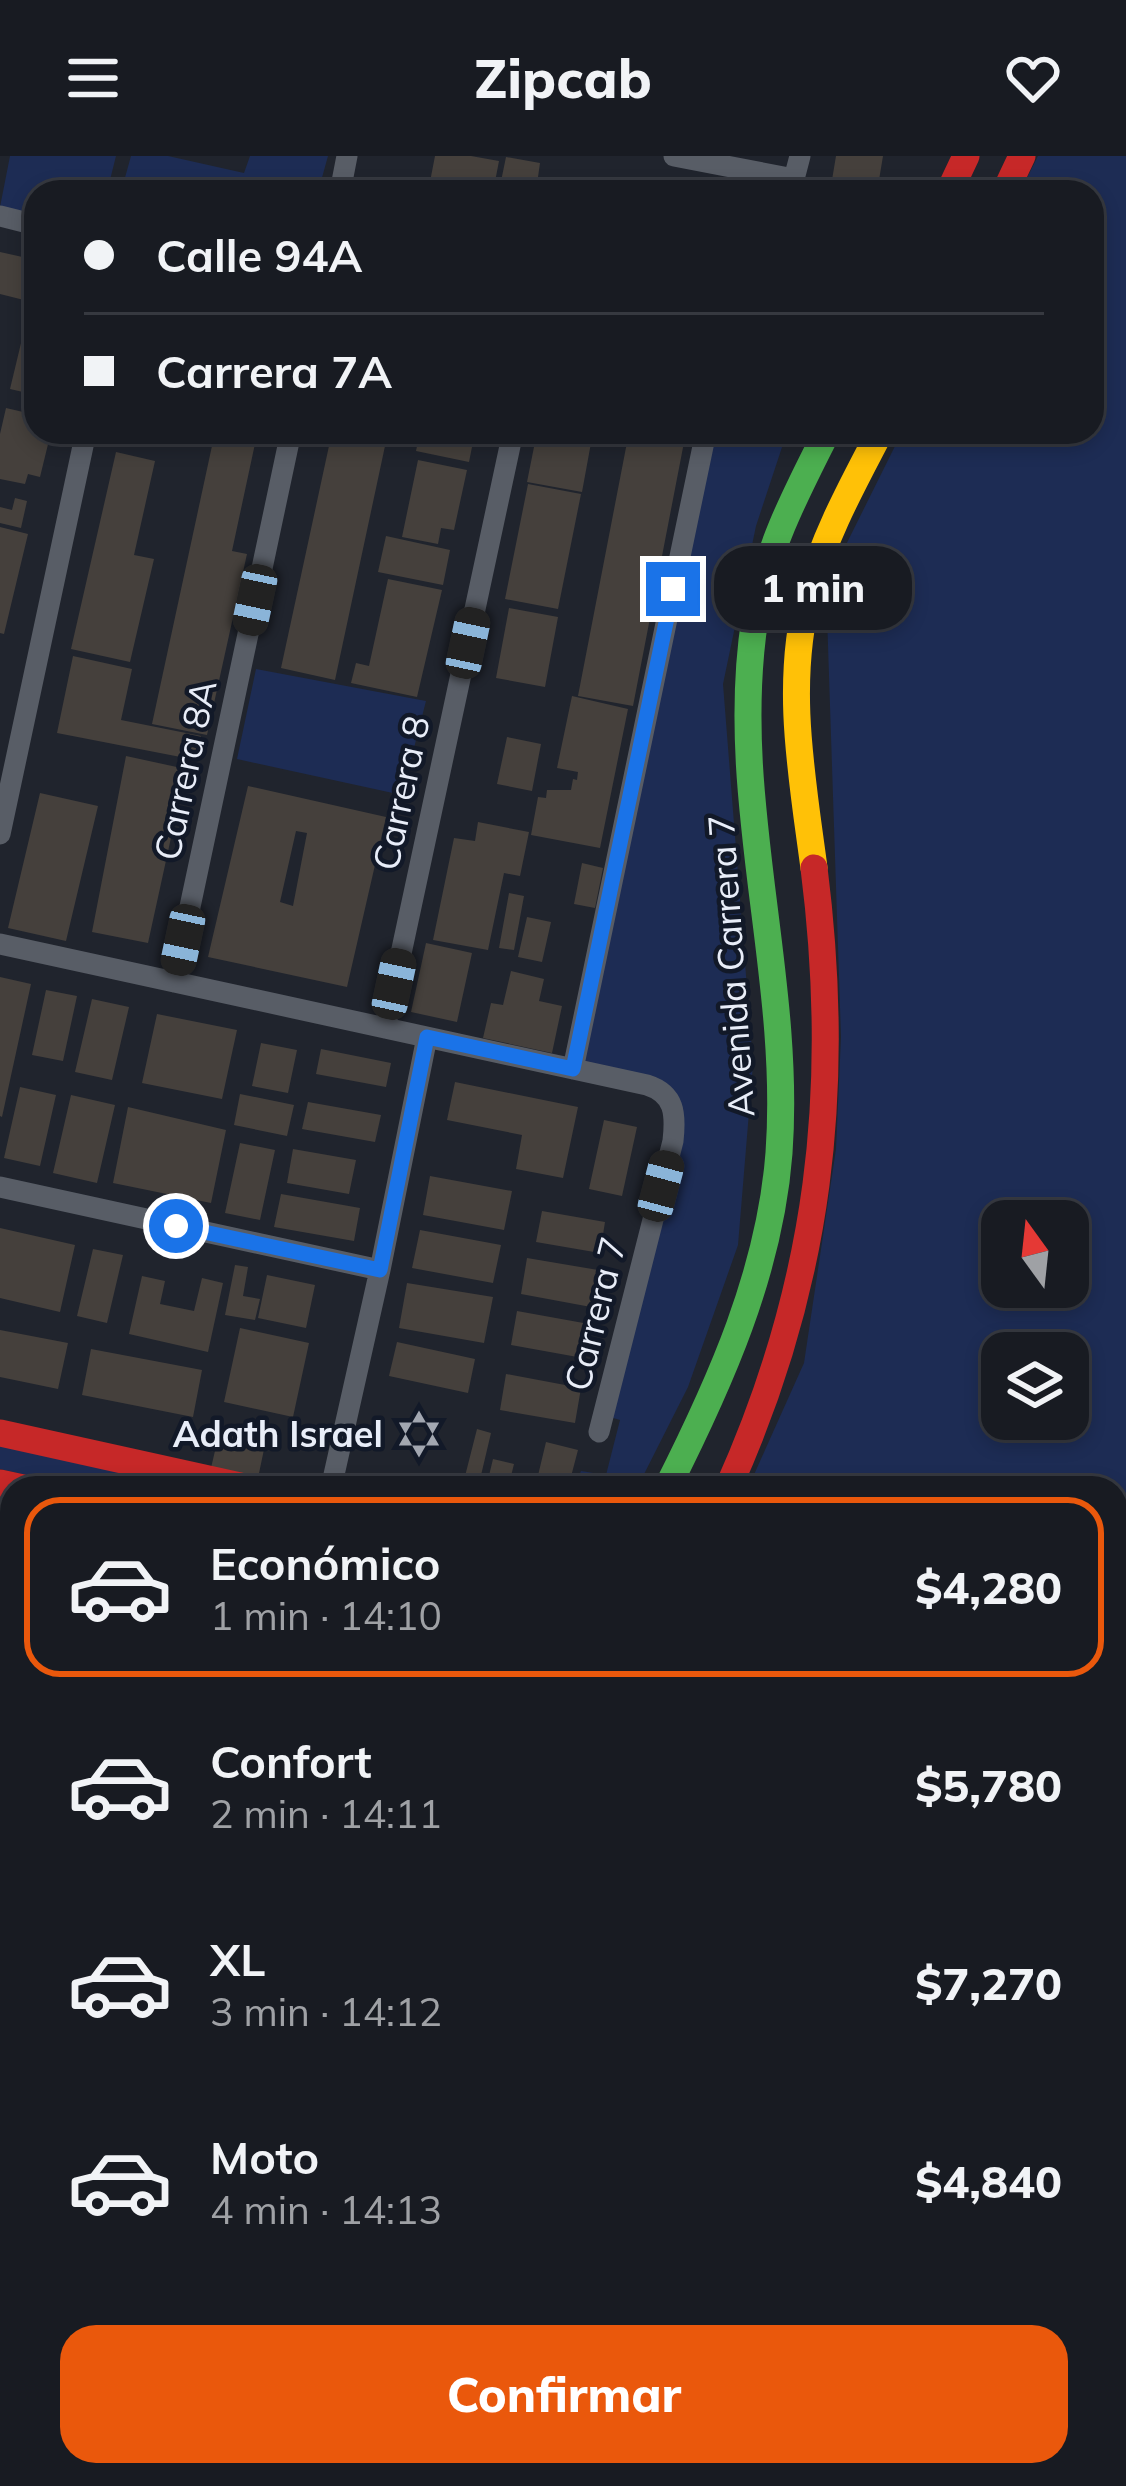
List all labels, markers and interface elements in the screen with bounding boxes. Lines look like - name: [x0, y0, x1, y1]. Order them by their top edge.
- text: Zipcab: [474, 44, 652, 112]
- icon: menu: [60, 45, 126, 111]
- icon: heart: [1000, 45, 1066, 111]
- text: Calle 94A: [156, 227, 362, 283]
- text: Carrera 7A: [156, 343, 392, 399]
- callout: 1 min: [715, 547, 913, 631]
- car: [230, 561, 280, 639]
- route end: [646, 562, 700, 616]
- text: 1 min: [761, 563, 865, 612]
- car: [443, 604, 493, 682]
- street label: Carrera 8A: [143, 676, 226, 864]
- street label: Carrera 8: [362, 712, 439, 874]
- street label: Avenida Carrera 7: [697, 813, 764, 1119]
- car: [158, 901, 208, 979]
- car: [369, 945, 419, 1023]
- car: [634, 1147, 688, 1225]
- route start: [149, 1199, 203, 1253]
- north arrow: [981, 1200, 1089, 1308]
- map controls: [981, 1200, 1089, 1440]
- street label: Carrera 7: [554, 1232, 635, 1395]
- button: layers: [981, 1332, 1089, 1440]
- synagogue icon: Adath Israel: [394, 1409, 444, 1459]
- place label: Adath Israel: [173, 1411, 383, 1456]
- icon: car: [66, 1533, 174, 1641]
- text: Económico: [210, 1535, 440, 1591]
- text: $4,280: [915, 1559, 1062, 1615]
- text: 1 min · 14:10: [210, 1591, 442, 1640]
- icon: car: [66, 1731, 174, 1839]
- text: Confort: [210, 1733, 372, 1789]
- text: $5,780: [915, 1757, 1062, 1813]
- text: 2 min · 14:11: [210, 1789, 442, 1838]
- icon: car: [66, 1929, 174, 2037]
- text: XL: [210, 1931, 265, 1987]
- text: $7,270: [915, 1955, 1062, 2011]
- text: 3 min · 14:12: [210, 1987, 442, 2036]
- icon: car: [66, 2127, 174, 2235]
- text: Moto: [210, 2129, 319, 2185]
- text: $4,840: [915, 2153, 1062, 2209]
- text: 4 min · 14:13: [210, 2185, 442, 2234]
- button: Confirmar: [60, 2325, 1068, 2463]

